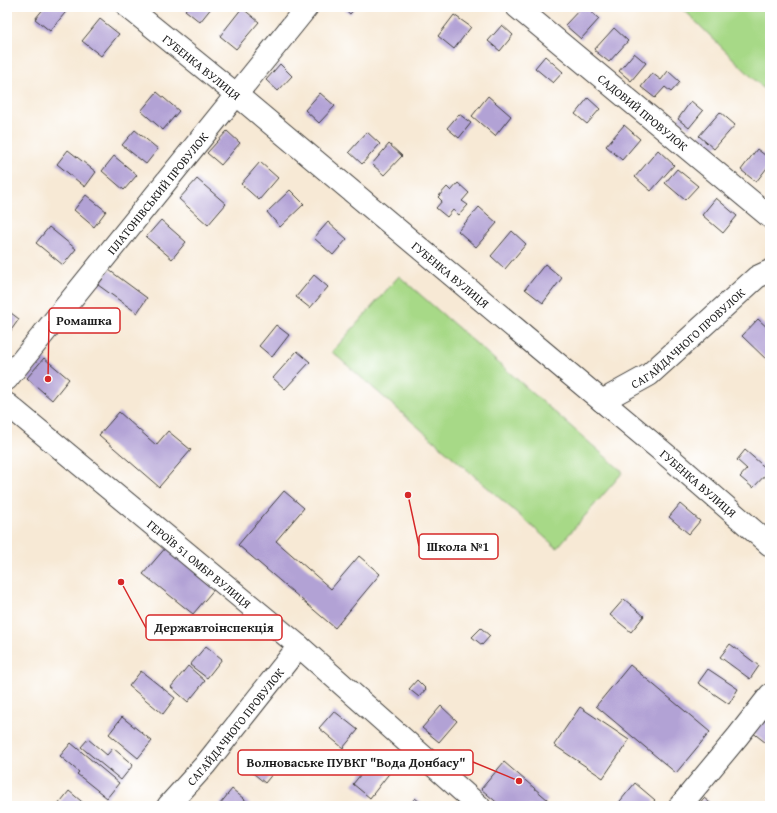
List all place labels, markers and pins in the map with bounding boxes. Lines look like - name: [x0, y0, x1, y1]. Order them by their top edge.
- callout: Ромашка: [49, 308, 120, 333]
- callout: Школа №1: [419, 534, 498, 559]
- callout: Державтоінспекція: [146, 615, 282, 640]
- callout: Волноваське ПУВКГ "Вода Донбасу": [238, 750, 473, 775]

